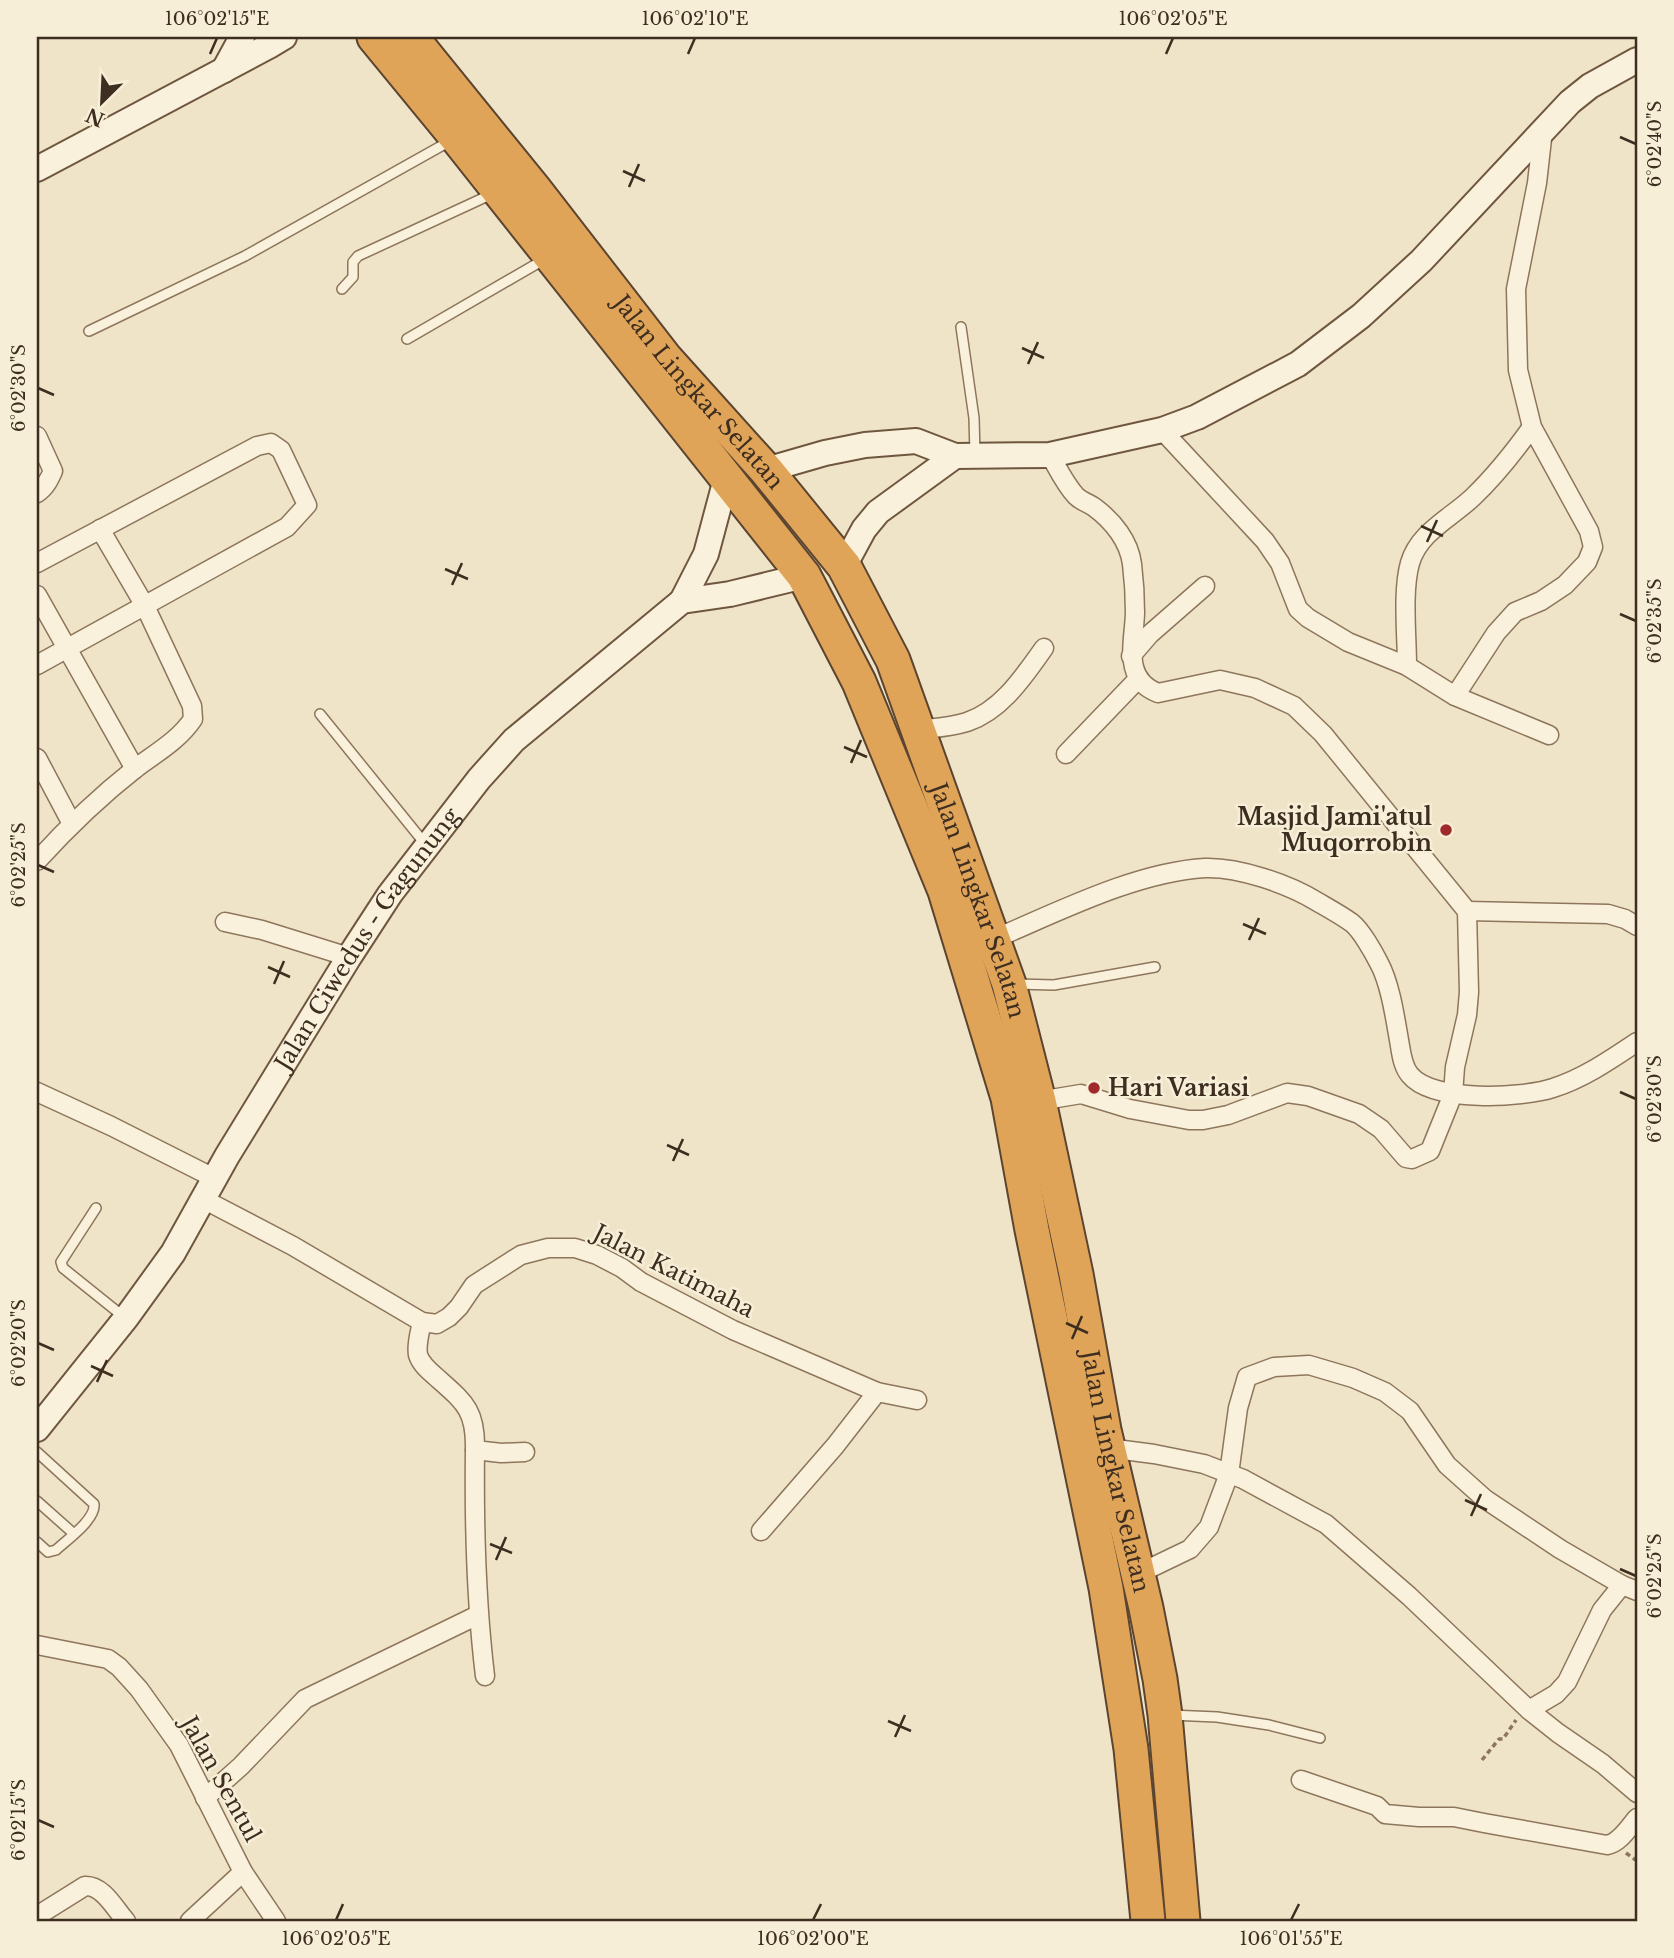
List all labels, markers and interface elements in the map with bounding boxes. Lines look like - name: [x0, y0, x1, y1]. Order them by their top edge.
- text: 106°02'15"E: [165, 8, 269, 30]
- text: 106°02'10"E: [641, 8, 749, 30]
- text: 106°02'05"E: [1118, 8, 1228, 30]
- north arrow: [66, 66, 136, 136]
- text: 6°02'40"S: [1644, 101, 1666, 187]
- text: N: [82, 103, 108, 131]
- street label: Jalan Lingkar Selatan: [606, 287, 790, 495]
- text: 6°02'30"S: [8, 344, 30, 432]
- text: 6°02'35"S: [1644, 578, 1666, 664]
- street label: Jalan Lingkar Selatan: [923, 776, 1031, 1021]
- street label: Jalan Ciwedus - Gagunung: [267, 802, 466, 1078]
- place label: Masjid Jami'atul Muqorrobin: [1237, 803, 1432, 857]
- text: 6°02'25"S: [8, 822, 30, 908]
- marker: Masjid Jami'atul Muqorrobin: [1438, 822, 1454, 838]
- text: 6°02'30"S: [1644, 1055, 1666, 1143]
- place label: Hari Variasi: [1108, 1074, 1249, 1102]
- marker: Hari Variasi: [1086, 1080, 1102, 1096]
- street label: Jalan Katimaha: [586, 1217, 759, 1324]
- text: 6°02'20"S: [8, 1299, 30, 1387]
- street label: Jalan Lingkar Selatan: [1075, 1345, 1156, 1595]
- text: 6°02'25"S: [1644, 1533, 1666, 1619]
- street label: Jalan Sentul: [174, 1709, 267, 1847]
- text: 6°02'15"S: [8, 1779, 30, 1861]
- text: 106°02'05"E: [281, 1928, 391, 1950]
- text: 106°02'00"E: [757, 1928, 869, 1950]
- text: 106°01'55"E: [1239, 1928, 1343, 1950]

